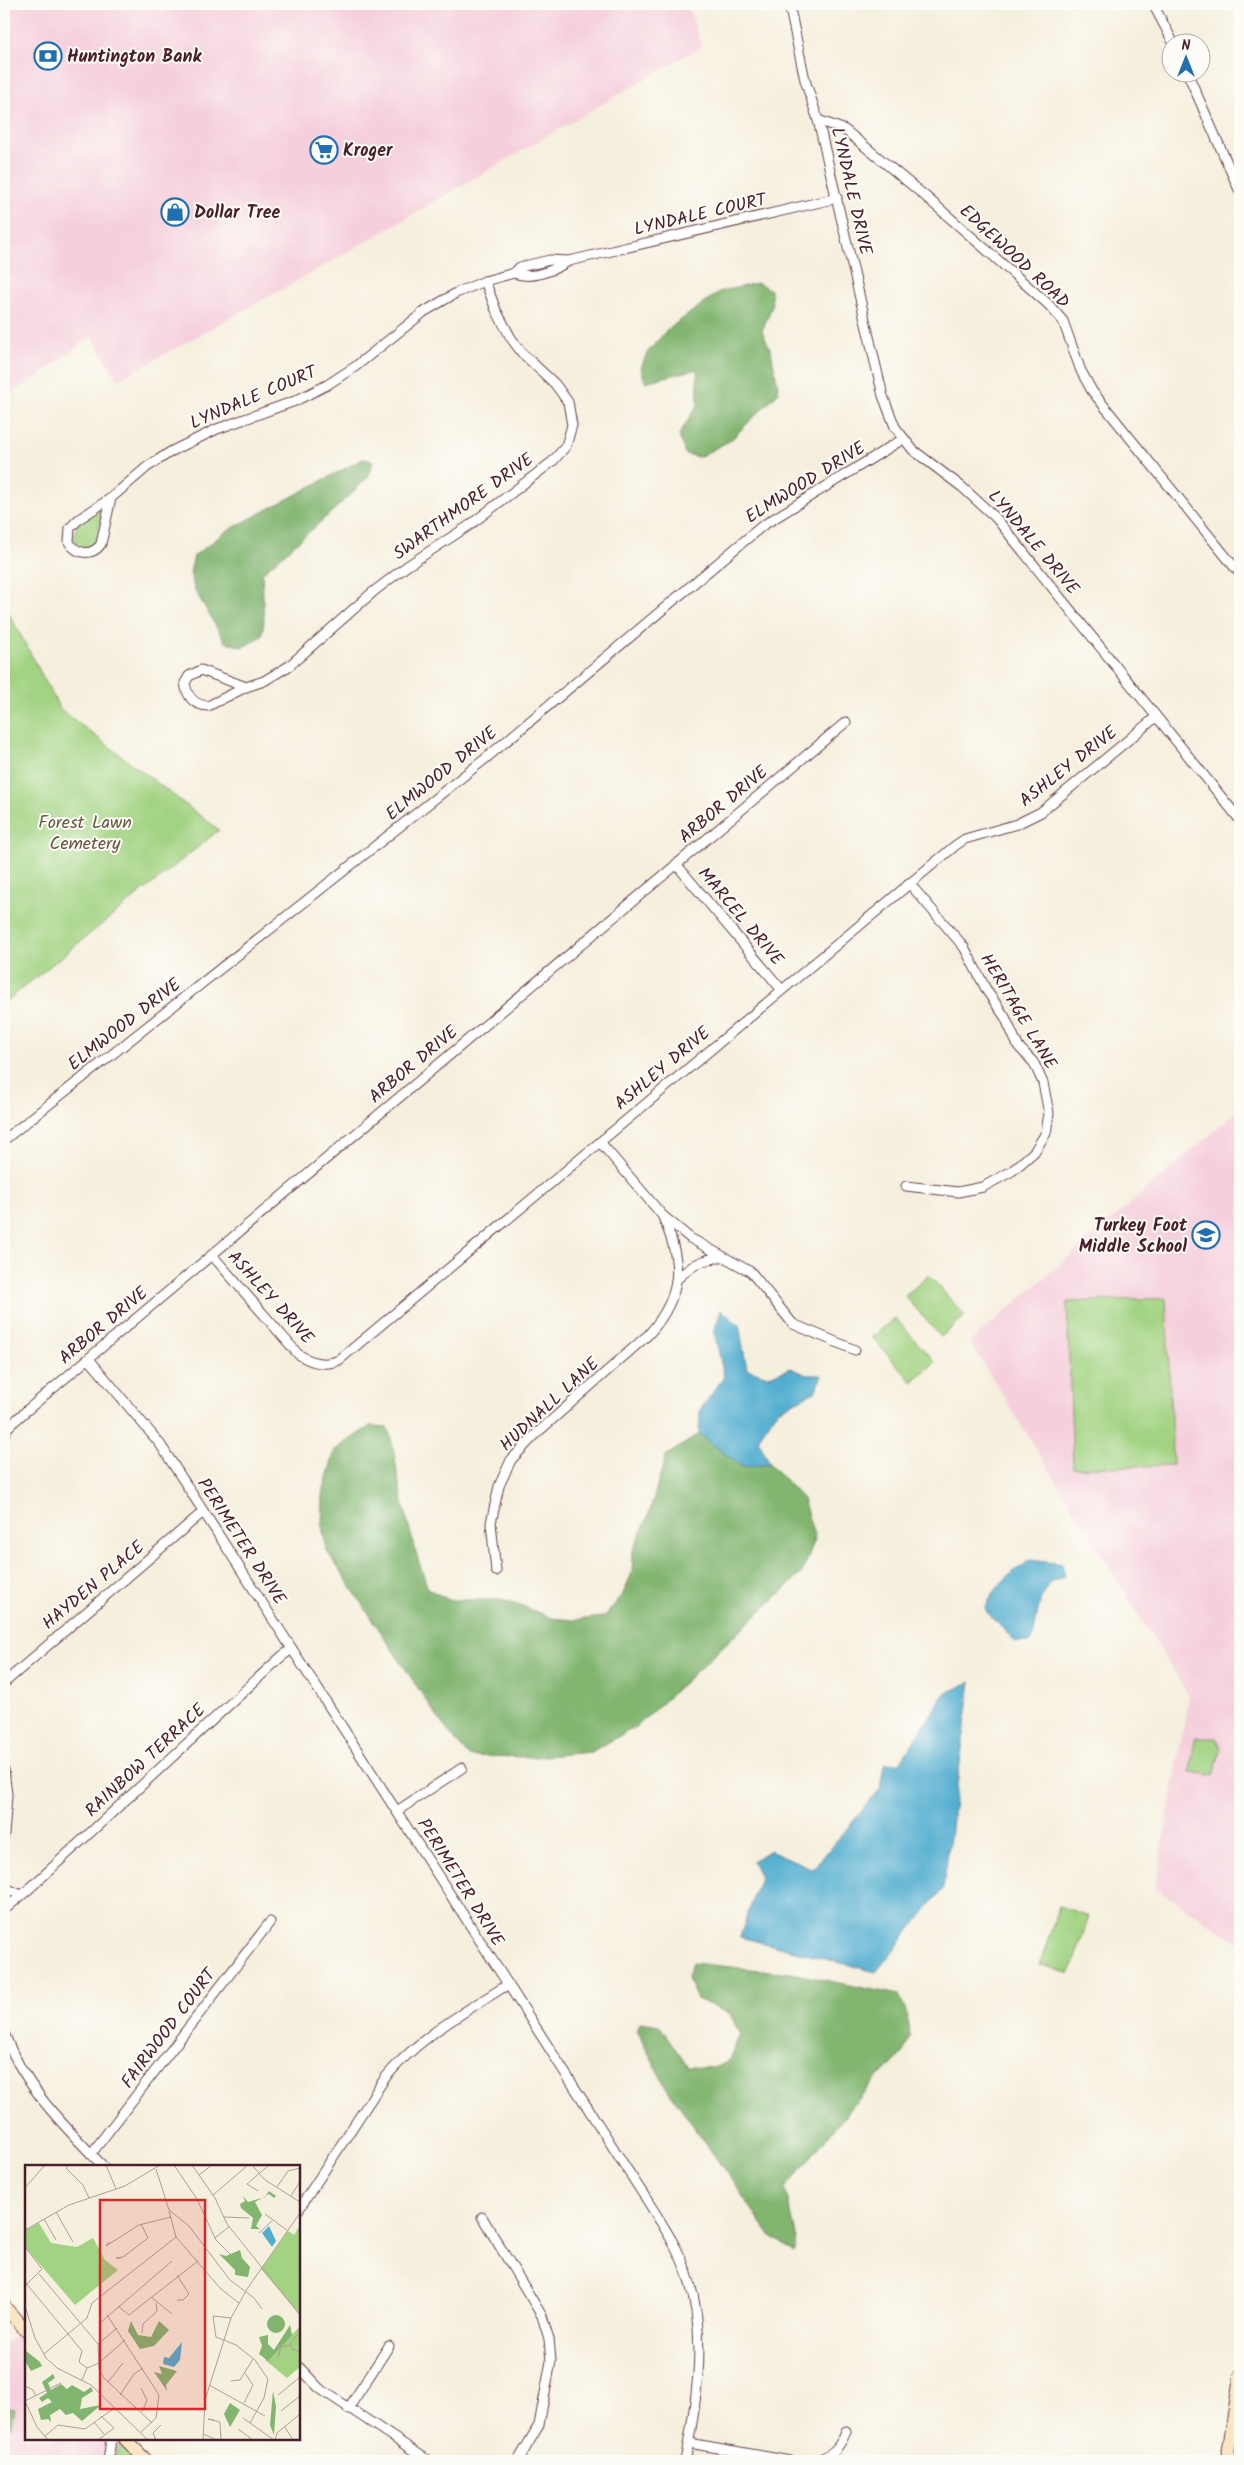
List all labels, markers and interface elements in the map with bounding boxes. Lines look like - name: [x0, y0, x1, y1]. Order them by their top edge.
- north arrow: [1162, 32, 1212, 82]
- text: N: [1182, 35, 1191, 57]
- bank icon: Huntington Bank: [33, 41, 63, 71]
- place label: Huntington Bank: [67, 43, 202, 72]
- street label: LYNDALE DRIVE: [822, 125, 879, 259]
- supermarket icon: Kroger: [309, 135, 339, 165]
- place label: Kroger: [343, 137, 394, 166]
- street label: LYNDALE COURT: [631, 186, 771, 245]
- shop icon: Dollar Tree: [160, 197, 190, 227]
- street label: EDGEWOOD ROAD: [952, 198, 1076, 317]
- place label: Dollar Tree: [194, 199, 280, 228]
- street label: LYNDALE COURT: [186, 358, 323, 438]
- street label: ELMWOOD DRIVE: [740, 434, 872, 532]
- street label: SWARTHMORE DRIVE: [387, 446, 541, 568]
- street label: LYNDALE DRIVE: [980, 484, 1086, 603]
- street label: ELMWOOD DRIVE: [379, 719, 505, 829]
- street label: ASHLEY DRIVE: [1013, 719, 1125, 815]
- street label: ARBOR DRIVE: [673, 759, 776, 851]
- park label: Forest Lawn Cemetery: [38, 809, 132, 859]
- street label: MARCEL DRIVE: [690, 861, 790, 973]
- street label: HERITAGE LANE: [971, 948, 1064, 1076]
- street label: ELMWOOD DRIVE: [62, 971, 188, 1079]
- street label: ARBOR DRIVE: [363, 1019, 466, 1111]
- street label: ASHLEY DRIVE: [608, 1020, 718, 1118]
- place label: Turkey Foot Middle School: [1079, 1212, 1188, 1262]
- school or university icon: Turkey Foot Middle School: [1191, 1220, 1221, 1250]
- street label: ASHLEY DRIVE: [220, 1244, 321, 1352]
- street label: ARBOR DRIVE: [53, 1280, 156, 1372]
- street label: HUDNALL LANE: [493, 1351, 607, 1459]
- street label: PERIMETER DRIVE: [189, 1472, 293, 1612]
- street label: HAYDEN PLACE: [36, 1534, 152, 1638]
- street label: RAINBOW TERRACE: [79, 1697, 213, 1825]
- street label: PERIMETER DRIVE: [409, 1813, 511, 1953]
- street label: FAIRWOOD COURT: [114, 1962, 225, 2095]
- inset map: [25, 2165, 300, 2440]

